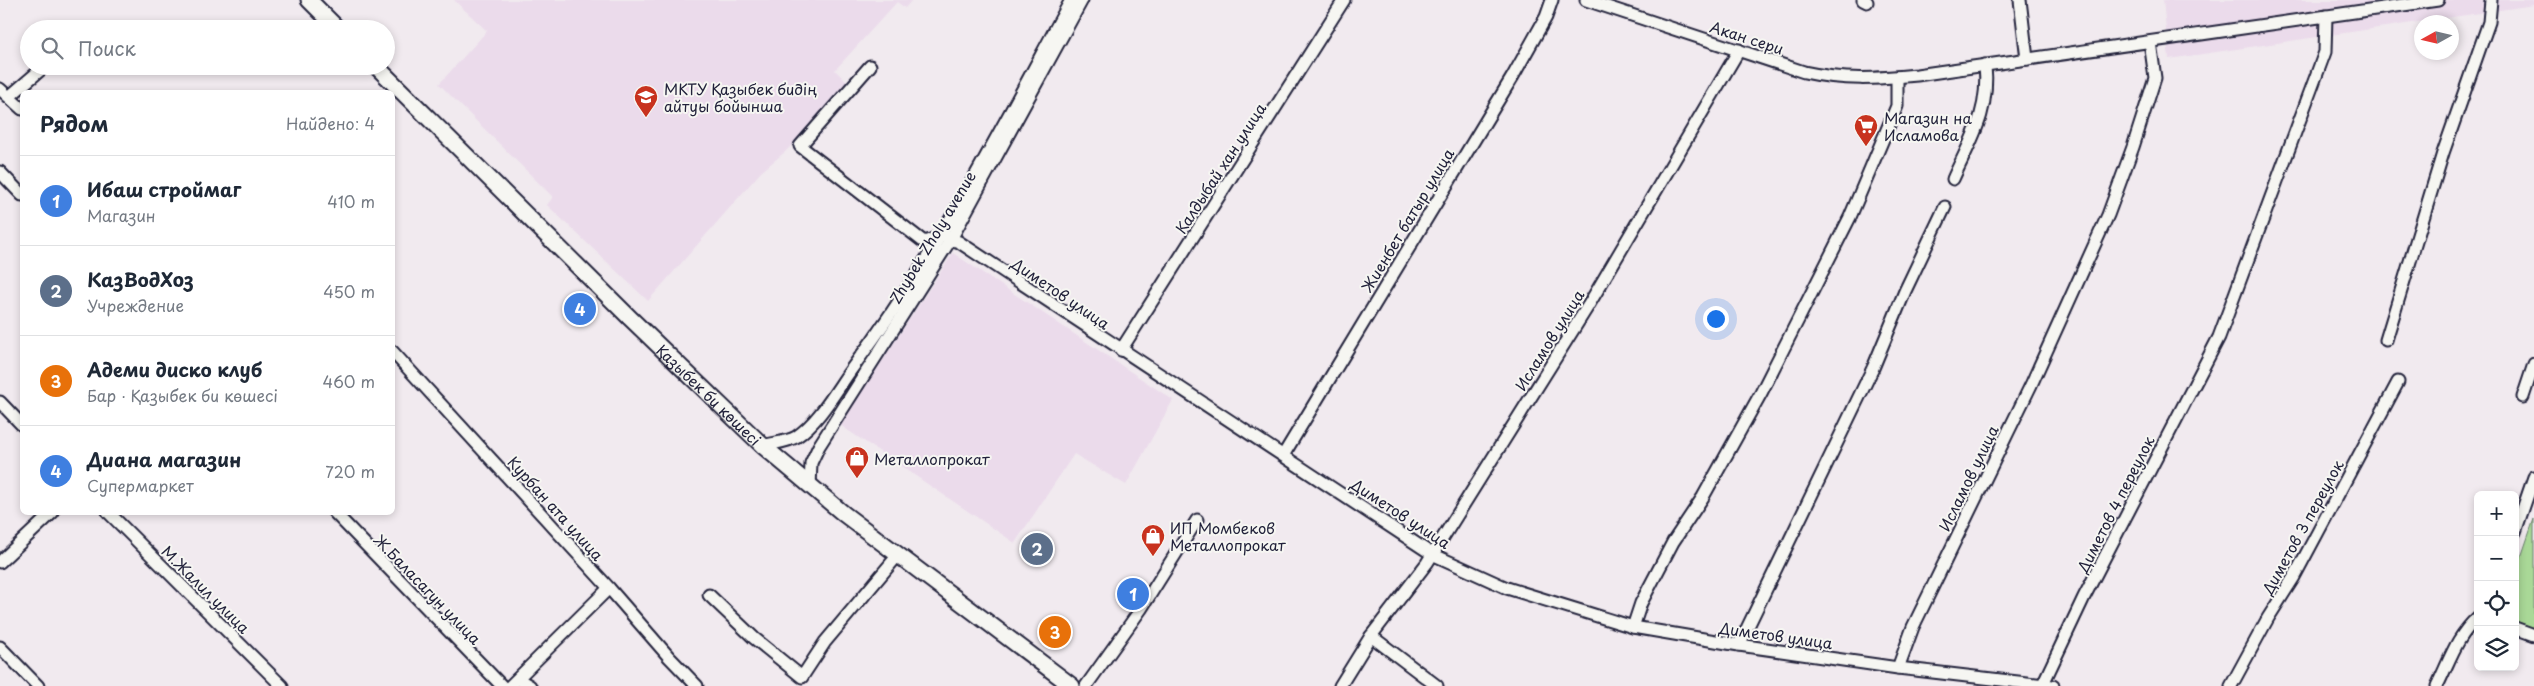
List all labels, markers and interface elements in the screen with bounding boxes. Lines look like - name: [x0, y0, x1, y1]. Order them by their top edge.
- street label: Акан сери: [1707, 14, 1787, 60]
- north arrow: [2414, 15, 2459, 60]
- search box: [20, 20, 395, 75]
- icon: search: [38, 34, 66, 62]
- text: Поиск: [78, 34, 136, 62]
- place label: МКТУ Қазыбек бидің айтуы бойынша: [664, 77, 817, 117]
- school or university icon: МКТУ Қазыбек бидің айтуы бойынша: [633, 84, 659, 118]
- street label: Калдыбай хан улица: [1169, 98, 1271, 238]
- place label: Магазин на Исламова: [1884, 106, 1972, 146]
- text: Рядом: [40, 107, 108, 139]
- text: Найдено: 4: [286, 111, 375, 135]
- supermarket icon: Магазин на Исламова: [1853, 113, 1879, 147]
- street label: Жиенбет батыр улица: [1355, 143, 1459, 296]
- street label: Zhybek Zholy avenue: [883, 166, 981, 308]
- text: Ибаш строймаг: [87, 175, 241, 203]
- text: 1: [52, 189, 60, 213]
- text: 410 m: [327, 189, 375, 213]
- text: Магазин: [87, 203, 156, 227]
- street label: Диметов улица: [1006, 251, 1115, 335]
- text: КазВодХоз: [87, 265, 194, 293]
- text: 2: [50, 279, 62, 303]
- text: 450 m: [323, 279, 375, 303]
- street label: Исламов улица: [1509, 285, 1590, 395]
- pin: 4: [564, 290, 596, 328]
- text: Учреждение: [87, 293, 184, 317]
- your location: [1703, 306, 1729, 332]
- street label: Қазыбек би көшесі: [652, 338, 767, 450]
- text: Адеми диско клуб: [87, 355, 262, 383]
- text: 3: [51, 369, 61, 393]
- text: 460 m: [323, 369, 375, 393]
- text: Бар · Қазыбек би көшесі: [87, 383, 278, 407]
- street label: Исламов улица: [1932, 421, 2004, 535]
- street label: Диметов 4 переулок: [2070, 432, 2159, 577]
- text: Диана магазин: [87, 445, 241, 473]
- shop icon: Металлопрокат: [844, 445, 870, 479]
- place label: Металлопрокат: [874, 447, 990, 470]
- street label: Курбан ата улица: [503, 451, 610, 566]
- street label: Диметов 3 переулок: [2255, 455, 2349, 599]
- text: 4: [51, 459, 61, 483]
- text: 720 m: [325, 459, 375, 483]
- street label: Диметов улица: [1346, 472, 1456, 554]
- text: Супермаркет: [87, 473, 194, 497]
- map controls: [2474, 491, 2519, 671]
- button: +: [2474, 491, 2519, 536]
- place label: ИП Момбеков Металлопрокат: [1170, 516, 1286, 556]
- shop icon: ИП Момбеков Металлопрокат: [1140, 523, 1166, 557]
- street label: Ж.Баласагун улица: [369, 528, 487, 650]
- pin: 2: [1021, 530, 1053, 568]
- button: −: [2474, 536, 2519, 581]
- street label: М.Жалил улица: [157, 540, 256, 639]
- pin: 1: [1117, 575, 1149, 613]
- button: locate: [2474, 581, 2519, 626]
- pin: 3: [1039, 613, 1071, 651]
- street label: Диметов улица: [1717, 616, 1835, 654]
- button: layers: [2474, 626, 2519, 671]

